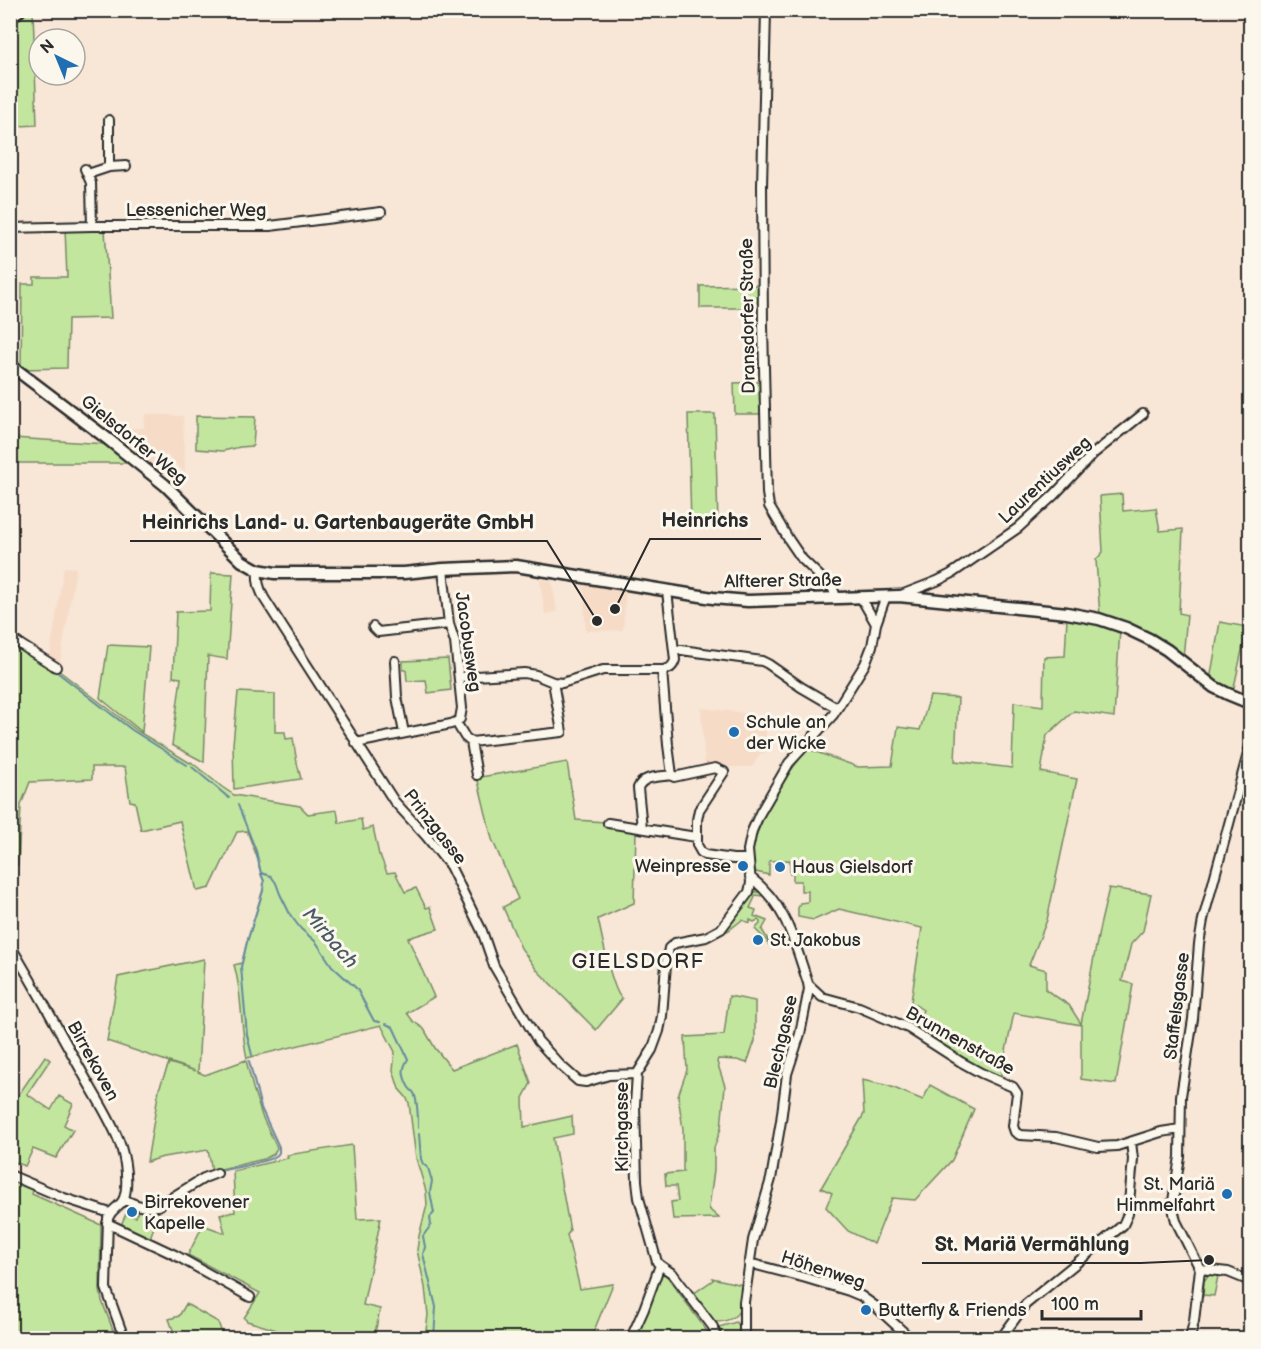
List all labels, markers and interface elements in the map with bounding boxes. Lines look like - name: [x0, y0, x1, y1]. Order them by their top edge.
- north arrow: [27, 27, 87, 87]
- text: N: [37, 36, 59, 58]
- street label: Lessenicher Weg: [126, 200, 266, 221]
- street label: Dransdorfer Straße: [736, 238, 760, 394]
- street label: Gielsdorfer Weg: [76, 391, 192, 489]
- street label: Laurentiusweg: [994, 432, 1096, 528]
- callout: Heinrichs: [650, 501, 761, 539]
- callout: Heinrichs Land- u. Gartenbaugeräte GmbH: [130, 503, 547, 541]
- text: Heinrichs: [662, 509, 749, 533]
- text: Heinrichs Land- u. Gartenbaugeräte GmbH: [142, 511, 534, 535]
- street label: Alfterer Straße: [724, 569, 842, 593]
- street label: Jacobusweg: [451, 591, 485, 693]
- place label: Schule an der Wicke: [746, 712, 826, 754]
- marker: Schule an der Wicke: [727, 725, 741, 739]
- street label: Prinzgasse: [399, 785, 471, 869]
- place label: Weinpresse: [635, 856, 731, 877]
- place label: Haus Gielsdorf: [792, 857, 913, 878]
- marker: Weinpresse: [736, 859, 750, 873]
- marker: Haus Gielsdorf: [773, 860, 787, 874]
- water label: Mirbach: [297, 903, 363, 973]
- place label: St. Jakobus: [770, 930, 861, 951]
- marker: St. Jakobus: [751, 933, 765, 947]
- district label: GIELSDORF: [572, 949, 704, 974]
- street label: Staffelsgasse: [1160, 951, 1194, 1061]
- street label: Blechgasse: [760, 993, 802, 1091]
- street label: Brunnenstraße: [902, 1002, 1018, 1080]
- street label: Birrekoven: [63, 1018, 123, 1104]
- street label: Kirchgasse: [612, 1081, 633, 1172]
- place label: St. Mariä Himmelfahrt: [1116, 1174, 1215, 1216]
- marker: St. Mariä Himmelfahrt: [1220, 1187, 1234, 1201]
- place label: Birrekovener Kapelle: [144, 1192, 249, 1234]
- marker: Birrekovener Kapelle: [125, 1205, 139, 1219]
- callout: St. Mariä Vermählung: [922, 1225, 1141, 1263]
- text: St. Mariä Vermählung: [935, 1233, 1129, 1257]
- street label: Höhenweg: [778, 1247, 868, 1293]
- scale bar: [1042, 1283, 1141, 1321]
- text: 100 m: [1051, 1294, 1099, 1315]
- place label: Butterfly & Friends: [878, 1300, 1027, 1321]
- marker: Butterfly & Friends: [859, 1303, 873, 1317]

